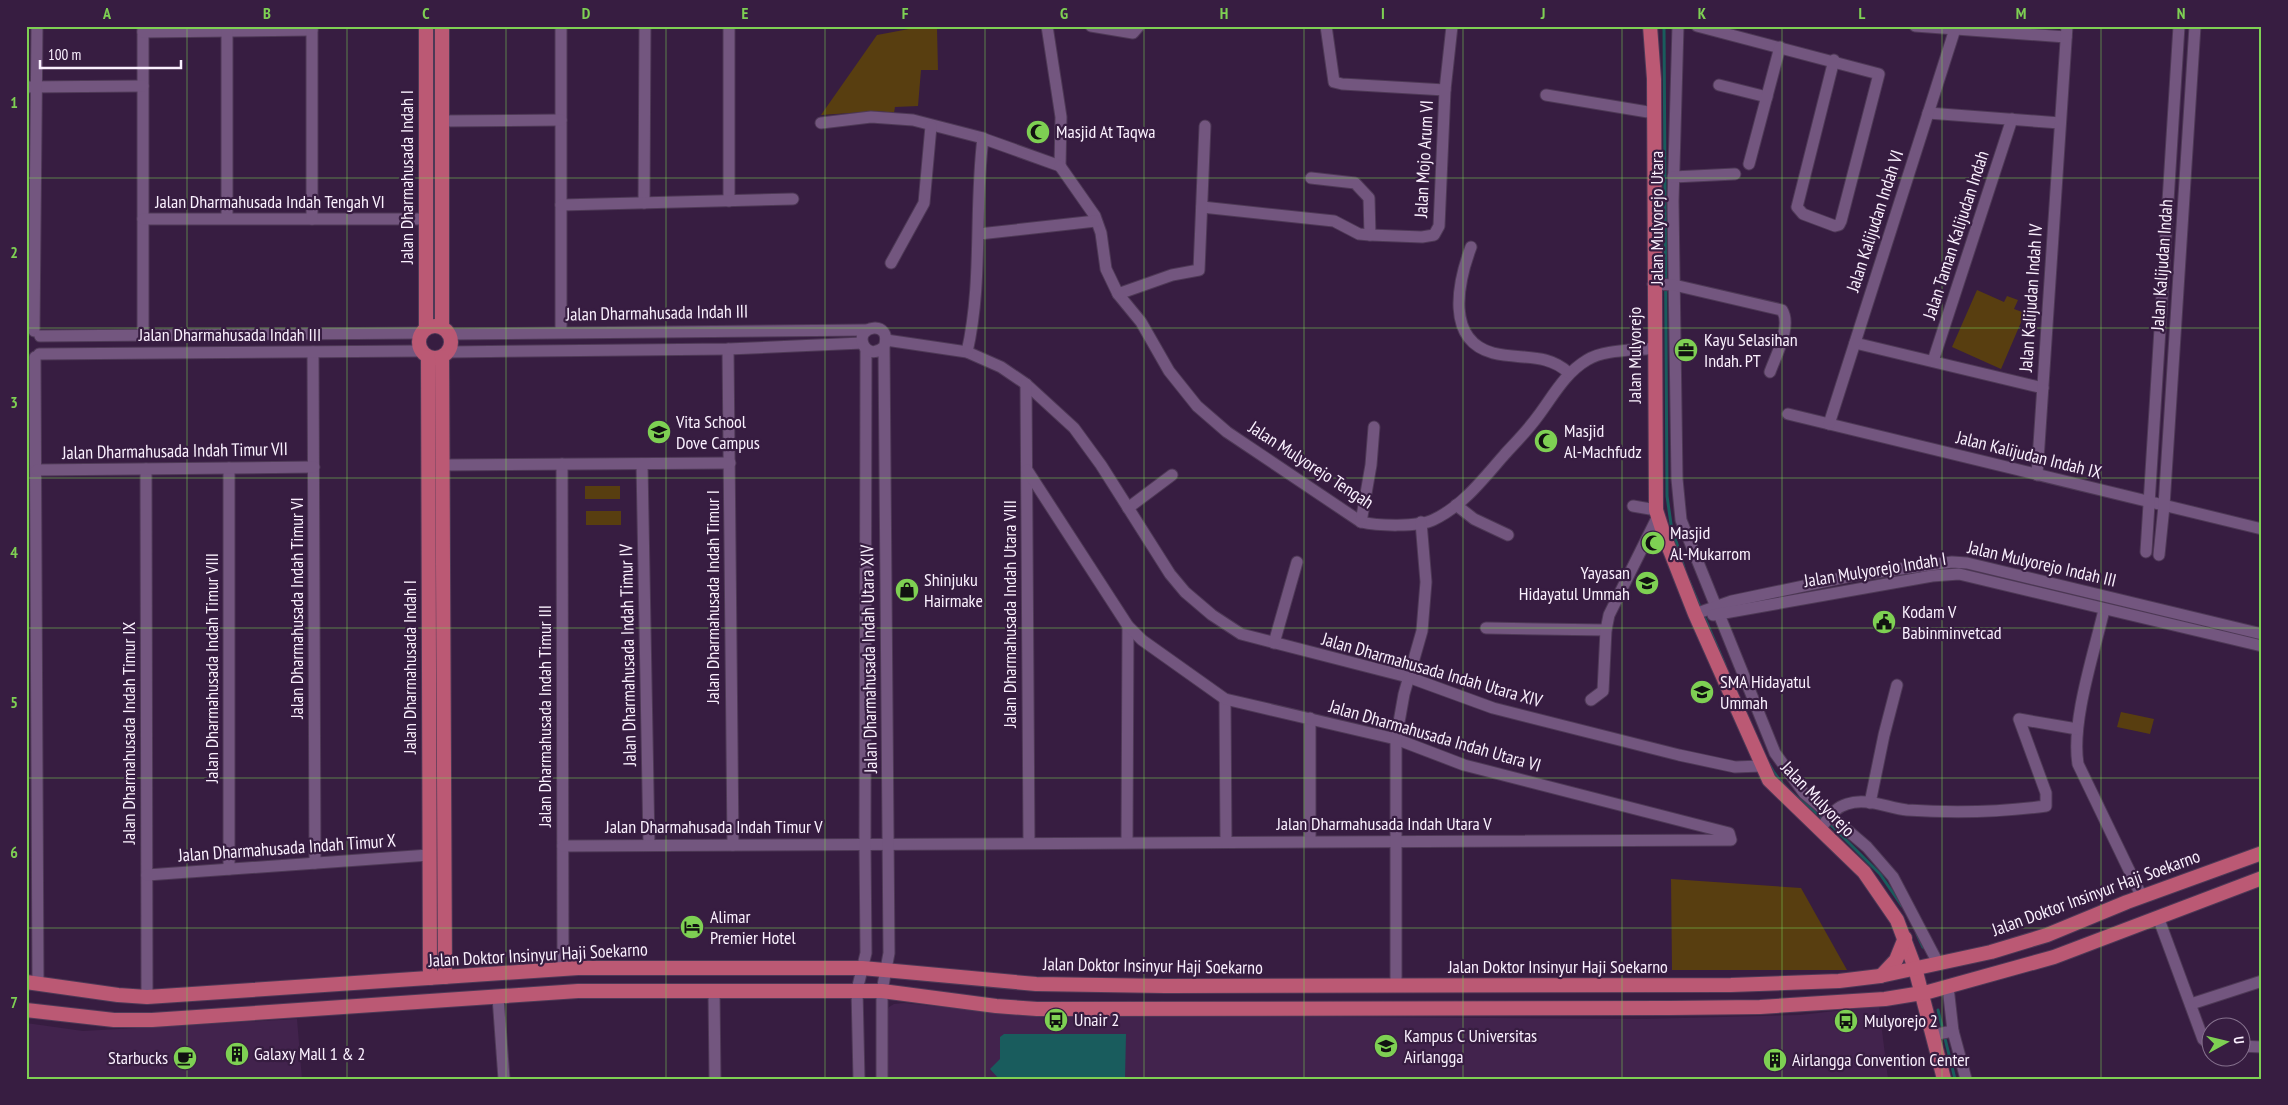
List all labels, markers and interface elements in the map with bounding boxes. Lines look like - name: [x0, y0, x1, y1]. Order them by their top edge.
- text: A: [102, 3, 112, 23]
- text: B: [263, 3, 271, 23]
- text: C: [422, 3, 430, 23]
- text: D: [582, 3, 591, 23]
- text: E: [742, 3, 749, 23]
- text: F: [902, 3, 909, 23]
- text: G: [1060, 3, 1068, 23]
- text: H: [1220, 3, 1228, 23]
- text: I: [1381, 3, 1385, 23]
- text: J: [1540, 3, 1545, 23]
- text: K: [1698, 3, 1707, 23]
- text: L: [1859, 3, 1866, 23]
- text: M: [2016, 3, 2026, 23]
- text: N: [2177, 3, 2185, 23]
- scale bar: [40, 38, 181, 70]
- text: 100 m: [48, 45, 81, 64]
- street label: Jalan Dharmahusada Indah I: [395, 90, 418, 265]
- text: 1: [10, 92, 18, 112]
- street label: Jalan Mojo Arum VI: [1409, 100, 1438, 219]
- mosque icon: Masjid At Taqwa: [1025, 119, 1051, 145]
- place label: Masjid At Taqwa: [1056, 120, 1156, 143]
- street label: Jalan Kalijudan Indah VI: [1840, 147, 1908, 296]
- street label: Jalan Taman Kalijudan Indah: [1917, 148, 1994, 323]
- street label: Jalan Mulyorejo Utara: [1645, 151, 1668, 286]
- street label: Jalan Dharmahusada Indah Tengah VI: [154, 190, 385, 213]
- street label: Jalan Kalijudan Indah: [2145, 198, 2178, 333]
- street label: Jalan Kalijudan Indah IV: [2014, 223, 2047, 374]
- text: 2: [10, 242, 18, 262]
- street label: Jalan Dharmahusada Indah III: [565, 299, 748, 326]
- street label: Jalan Mulyorejo: [1623, 306, 1646, 404]
- street label: Jalan Dharmahusada Indah III: [138, 323, 321, 346]
- place label: Kayu Selasihan Indah. PT: [1704, 328, 1798, 372]
- office icon: Kayu Selasihan Indah. PT: [1673, 337, 1699, 363]
- text: 3: [10, 392, 18, 412]
- place label: Vita School Dove Campus: [675, 410, 760, 454]
- street label: Jalan Mulyorejo Tengah: [1244, 415, 1378, 514]
- school or university icon: Vita School Dove Campus: [646, 419, 672, 445]
- place label: Masjid Al-Machfudz: [1564, 419, 1642, 463]
- street label: Jalan Kalijudan Indah IX: [1953, 425, 2104, 484]
- mosque icon: Masjid Al-Machfudz: [1533, 428, 1559, 454]
- street label: Jalan Dharmahusada Indah Timur VII: [61, 437, 288, 464]
- street label: Jalan Dharmahusada Indah Timur I: [701, 490, 724, 705]
- street label: Jalan Dharmahusada Indah Timur VI: [285, 497, 308, 720]
- street label: Jalan Dharmahusada Indah Utara VIII: [998, 500, 1021, 729]
- place label: Masjid Al-Mukarrom: [1670, 521, 1751, 565]
- mosque icon: Masjid Al-Mukarrom: [1640, 530, 1666, 556]
- street label: Jalan Mulyorejo Indah III: [1965, 535, 2119, 592]
- text: 4: [10, 542, 18, 562]
- street label: Jalan Dharmahusada Indah Timur IV: [614, 543, 641, 767]
- street label: Jalan Dharmahusada Indah Utara XIV: [855, 544, 882, 774]
- street label: Jalan Mulyorejo Indah I: [1801, 547, 1948, 592]
- street label: Jalan Dharmahusada Indah Timur VIII: [200, 553, 223, 784]
- place label: Yayasan Hidayatul Ummah: [1519, 561, 1630, 605]
- place label: Shinjuku Hairmake: [924, 568, 983, 612]
- school or university icon: Yayasan Hidayatul Ummah: [1634, 570, 1660, 596]
- shop icon: Shinjuku Hairmake: [894, 577, 920, 603]
- street label: Jalan Dharmahusada Indah I: [398, 580, 421, 755]
- place label: Kodam V Babinminvetcad: [1902, 600, 2001, 644]
- street label: Jalan Dharmahusada Indah Timur III: [533, 605, 556, 828]
- public building icon: Kodam V Babinminvetcad: [1871, 609, 1897, 635]
- street label: Jalan Dharmahusada Indah Timur IX: [117, 622, 140, 845]
- street label: Jalan Dharmahusada Indah Utara XIV: [1318, 627, 1546, 712]
- place label: SMA Hidayatul Ummah: [1720, 670, 1811, 714]
- school or university icon: SMA Hidayatul Ummah: [1689, 679, 1715, 705]
- text: 5: [10, 692, 18, 712]
- street label: Jalan Dharmahusada Indah Utara VI: [1326, 694, 1544, 777]
- street label: Jalan Mulyorejo: [1776, 755, 1860, 842]
- street label: Jalan Dharmahusada Indah Utara V: [1275, 812, 1492, 835]
- street label: Jalan Dharmahusada Indah Timur V: [604, 815, 823, 838]
- street label: Jalan Dharmahusada Indah Timur X: [176, 828, 397, 867]
- text: 6: [10, 842, 18, 862]
- street label: Jalan Doktor Insinyur Haji Soekarno: [1988, 844, 2203, 941]
- place label: Alimar Premier Hotel: [710, 905, 796, 949]
- hotel icon: Alimar Premier Hotel: [679, 914, 705, 940]
- street label: Jalan Doktor Insinyur Haji Soekarno: [427, 937, 648, 972]
- street label: Jalan Doktor Insinyur Haji Soekarno: [1042, 952, 1263, 979]
- street label: Jalan Doktor Insinyur Haji Soekarno: [1447, 955, 1668, 978]
- text: 7: [10, 992, 18, 1012]
- bus stop icon: Unair 2: [1043, 1007, 1069, 1033]
- place label: Unair 2: [1074, 1008, 1119, 1031]
- bus stop icon: Mulyorejo 2: [1833, 1008, 1859, 1034]
- place label: Mulyorejo 2: [1864, 1009, 1938, 1032]
- north arrow: [2200, 1018, 2250, 1068]
- place label: Kampus C Universitas Airlangga: [1404, 1024, 1537, 1068]
- school or university icon: Kampus C Universitas Airlangga: [1373, 1033, 1399, 1059]
- text: U: [2229, 1035, 2248, 1045]
- building icon: Galaxy Mall 1 & 2: [224, 1041, 250, 1067]
- place label: Galaxy Mall 1 & 2: [254, 1042, 365, 1065]
- cafe icon: Starbucks: [172, 1045, 198, 1071]
- place label: Starbucks: [108, 1046, 168, 1069]
- building icon: Airlangga Convention Center: [1762, 1047, 1788, 1073]
- place label: Airlangga Convention Center: [1792, 1048, 1970, 1071]

